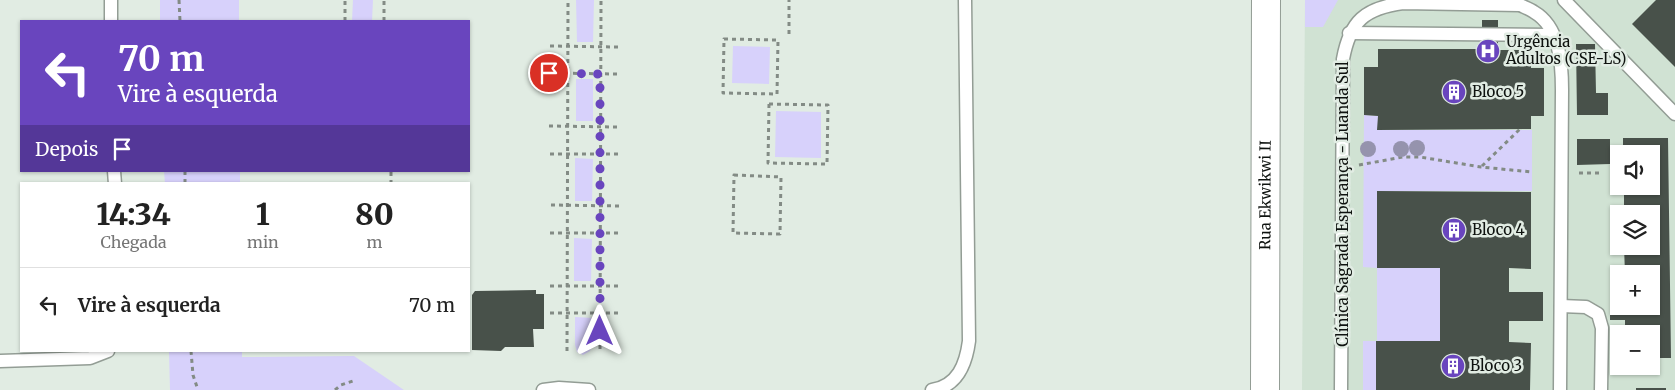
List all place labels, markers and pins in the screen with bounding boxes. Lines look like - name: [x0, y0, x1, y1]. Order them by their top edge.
- place label: Urgência Adultos (CSE-LS): [1505, 32, 1626, 68]
- hospital icon: Urgência Adultos (CSE-LS): [1475, 38, 1501, 64]
- pin: [528, 52, 570, 94]
- building icon: Bloco 5: [1441, 79, 1467, 105]
- place label: Bloco 5: [1472, 82, 1524, 101]
- building icon: Bloco 4: [1441, 217, 1467, 243]
- place label: Bloco 4: [1472, 220, 1525, 239]
- building icon: Bloco 3: [1440, 353, 1466, 379]
- place label: Bloco 3: [1470, 356, 1522, 375]

